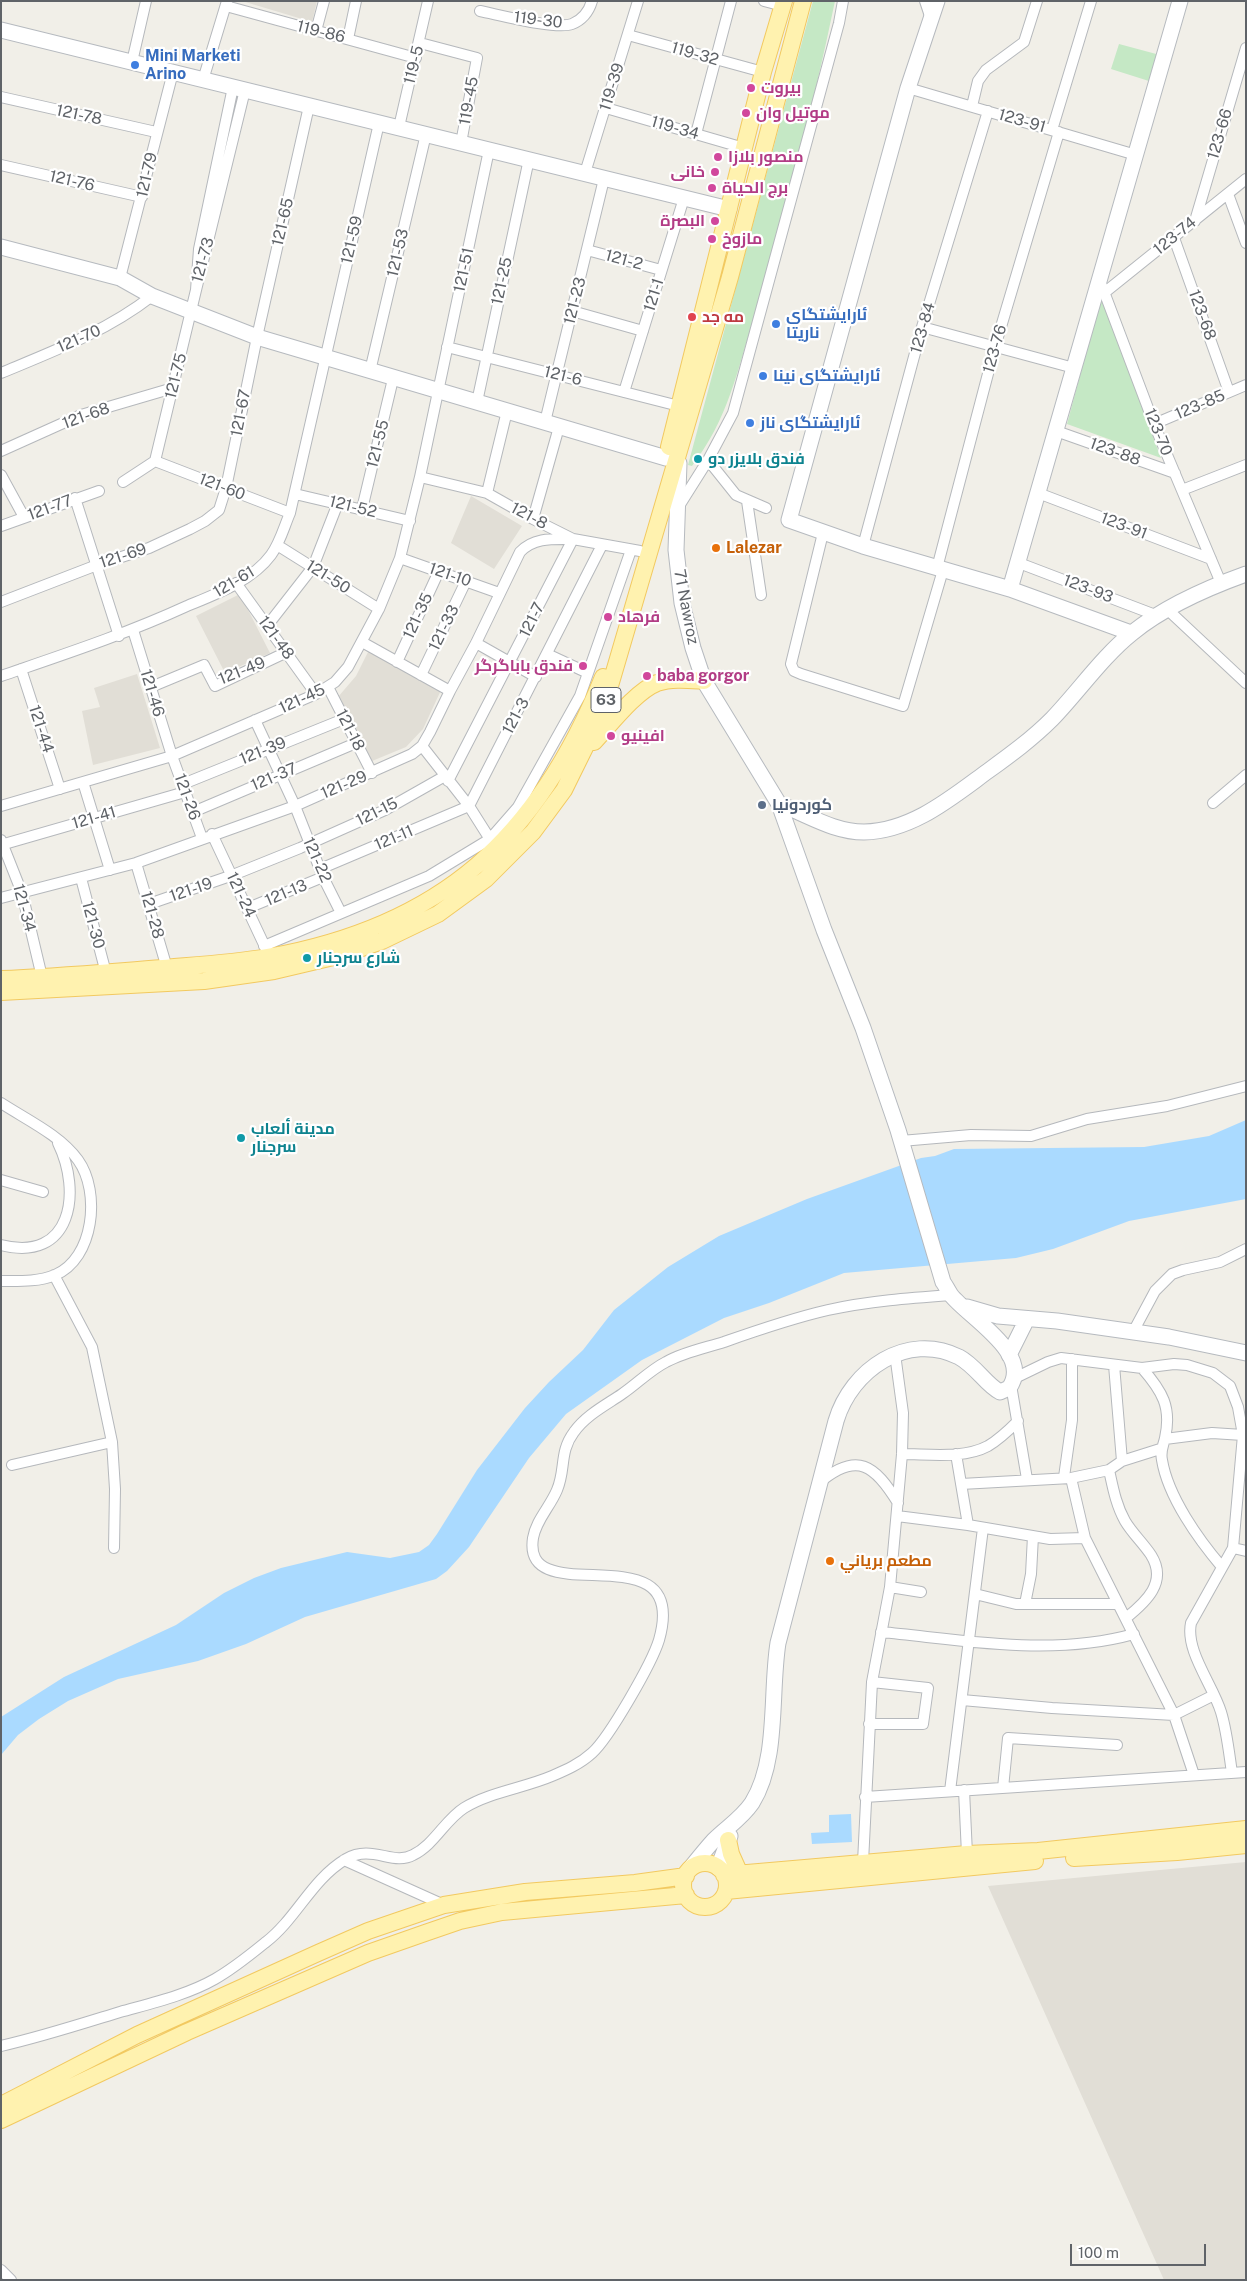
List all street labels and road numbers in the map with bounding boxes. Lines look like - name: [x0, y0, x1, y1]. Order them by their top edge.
- street label: 119-30: [513, 7, 563, 33]
- street label: 119-86: [295, 17, 347, 47]
- street label: 119-32: [669, 38, 721, 70]
- street label: 119-5: [400, 44, 428, 86]
- street label: 119-39: [596, 61, 628, 113]
- street label: 119-45: [455, 75, 483, 127]
- street label: 121-78: [54, 101, 104, 129]
- street label: 123-91: [996, 105, 1048, 137]
- street label: 123-66: [1204, 106, 1236, 162]
- street label: 119-34: [649, 112, 701, 144]
- street label: 121-79: [132, 150, 162, 200]
- street label: 121-76: [47, 166, 97, 196]
- street label: 121-65: [268, 196, 298, 248]
- street label: 123-74: [1150, 213, 1200, 259]
- street label: 121-59: [337, 214, 367, 266]
- street label: 121-53: [383, 227, 413, 279]
- street label: 121-73: [188, 235, 218, 285]
- street label: 121-51: [450, 246, 478, 294]
- street label: 121-2: [603, 246, 645, 274]
- street label: 121-25: [488, 255, 516, 307]
- street label: 121-23: [560, 275, 590, 327]
- street label: 121-1: [640, 276, 668, 314]
- street label: 123-68: [1184, 287, 1220, 343]
- street label: 123-84: [907, 300, 939, 356]
- street label: 121-70: [54, 321, 104, 357]
- street label: 123-76: [979, 323, 1011, 375]
- street label: 121-75: [161, 351, 191, 401]
- street label: 121-6: [542, 362, 584, 390]
- street label: 123-85: [1172, 386, 1228, 424]
- street label: 121-67: [227, 388, 255, 438]
- street label: 121-68: [60, 399, 112, 433]
- street label: 123-70: [1140, 406, 1176, 458]
- street label: 121-55: [363, 418, 393, 470]
- street label: 123-88: [1087, 434, 1143, 470]
- street label: 121-60: [196, 469, 248, 505]
- street label: 121-77: [25, 491, 75, 525]
- street label: 121-52: [327, 492, 379, 522]
- street label: 121-8: [507, 498, 551, 534]
- street label: 123-91: [1098, 508, 1150, 544]
- street label: 121-69: [97, 539, 149, 573]
- street label: 121-50: [302, 556, 354, 598]
- street label: 121-10: [426, 559, 474, 591]
- street label: 121-61: [210, 562, 258, 602]
- street label: 71 Nawroz: [669, 568, 703, 646]
- street label: 123-93: [1060, 571, 1116, 607]
- street label: 121-35: [399, 590, 437, 642]
- street label: 121-7: [515, 599, 549, 641]
- street label: 121-33: [425, 602, 463, 654]
- street label: 121-48: [254, 613, 298, 663]
- street label: 121-49: [216, 653, 268, 689]
- street label: 121-46: [136, 667, 168, 719]
- street label: 121-45: [276, 680, 328, 718]
- road number: 63: [591, 688, 621, 712]
- street label: 121-3: [498, 694, 534, 738]
- street label: 121-44: [24, 703, 58, 755]
- street label: 121-18: [331, 706, 369, 754]
- street label: 121-39: [237, 733, 289, 769]
- street label: 121-37: [248, 759, 300, 795]
- street label: 121-29: [318, 767, 370, 803]
- street label: 121-26: [170, 771, 204, 823]
- street label: 121-15: [353, 794, 401, 830]
- street label: 121-41: [70, 803, 118, 833]
- street label: 121-11: [372, 821, 416, 855]
- street label: 121-22: [299, 834, 335, 886]
- street label: 121-24: [222, 869, 260, 921]
- street label: 121-19: [167, 874, 215, 906]
- street label: 121-13: [262, 876, 310, 910]
- street label: 121-34: [8, 882, 40, 934]
- street label: 121-28: [136, 889, 168, 941]
- street label: 121-30: [77, 899, 109, 951]

